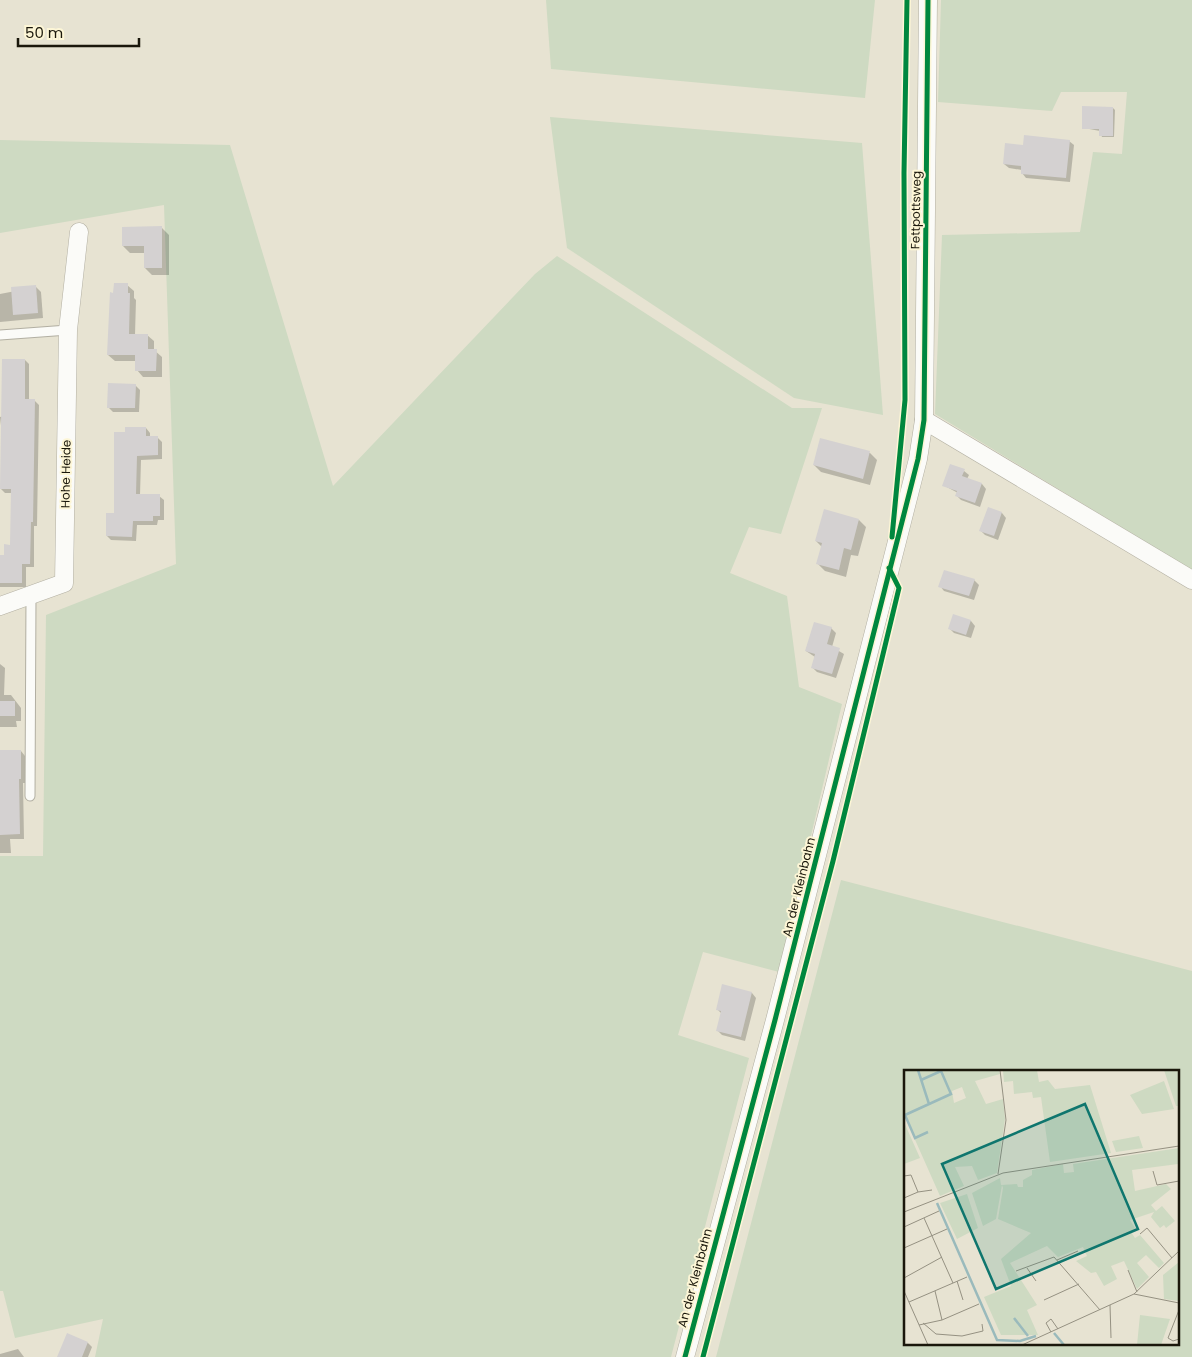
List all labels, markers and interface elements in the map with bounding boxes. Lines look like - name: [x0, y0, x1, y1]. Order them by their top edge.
- scale bar: [18, 15, 139, 47]
- text: 50 m: [25, 22, 63, 43]
- street label: Fettpottsweg: [906, 171, 925, 249]
- street label: Hohe Heide: [56, 440, 75, 508]
- street label: An der Kleinbahn: [778, 835, 819, 938]
- inset map: [904, 1070, 1180, 1344]
- street label: An der Kleinbahn: [673, 1226, 716, 1329]

